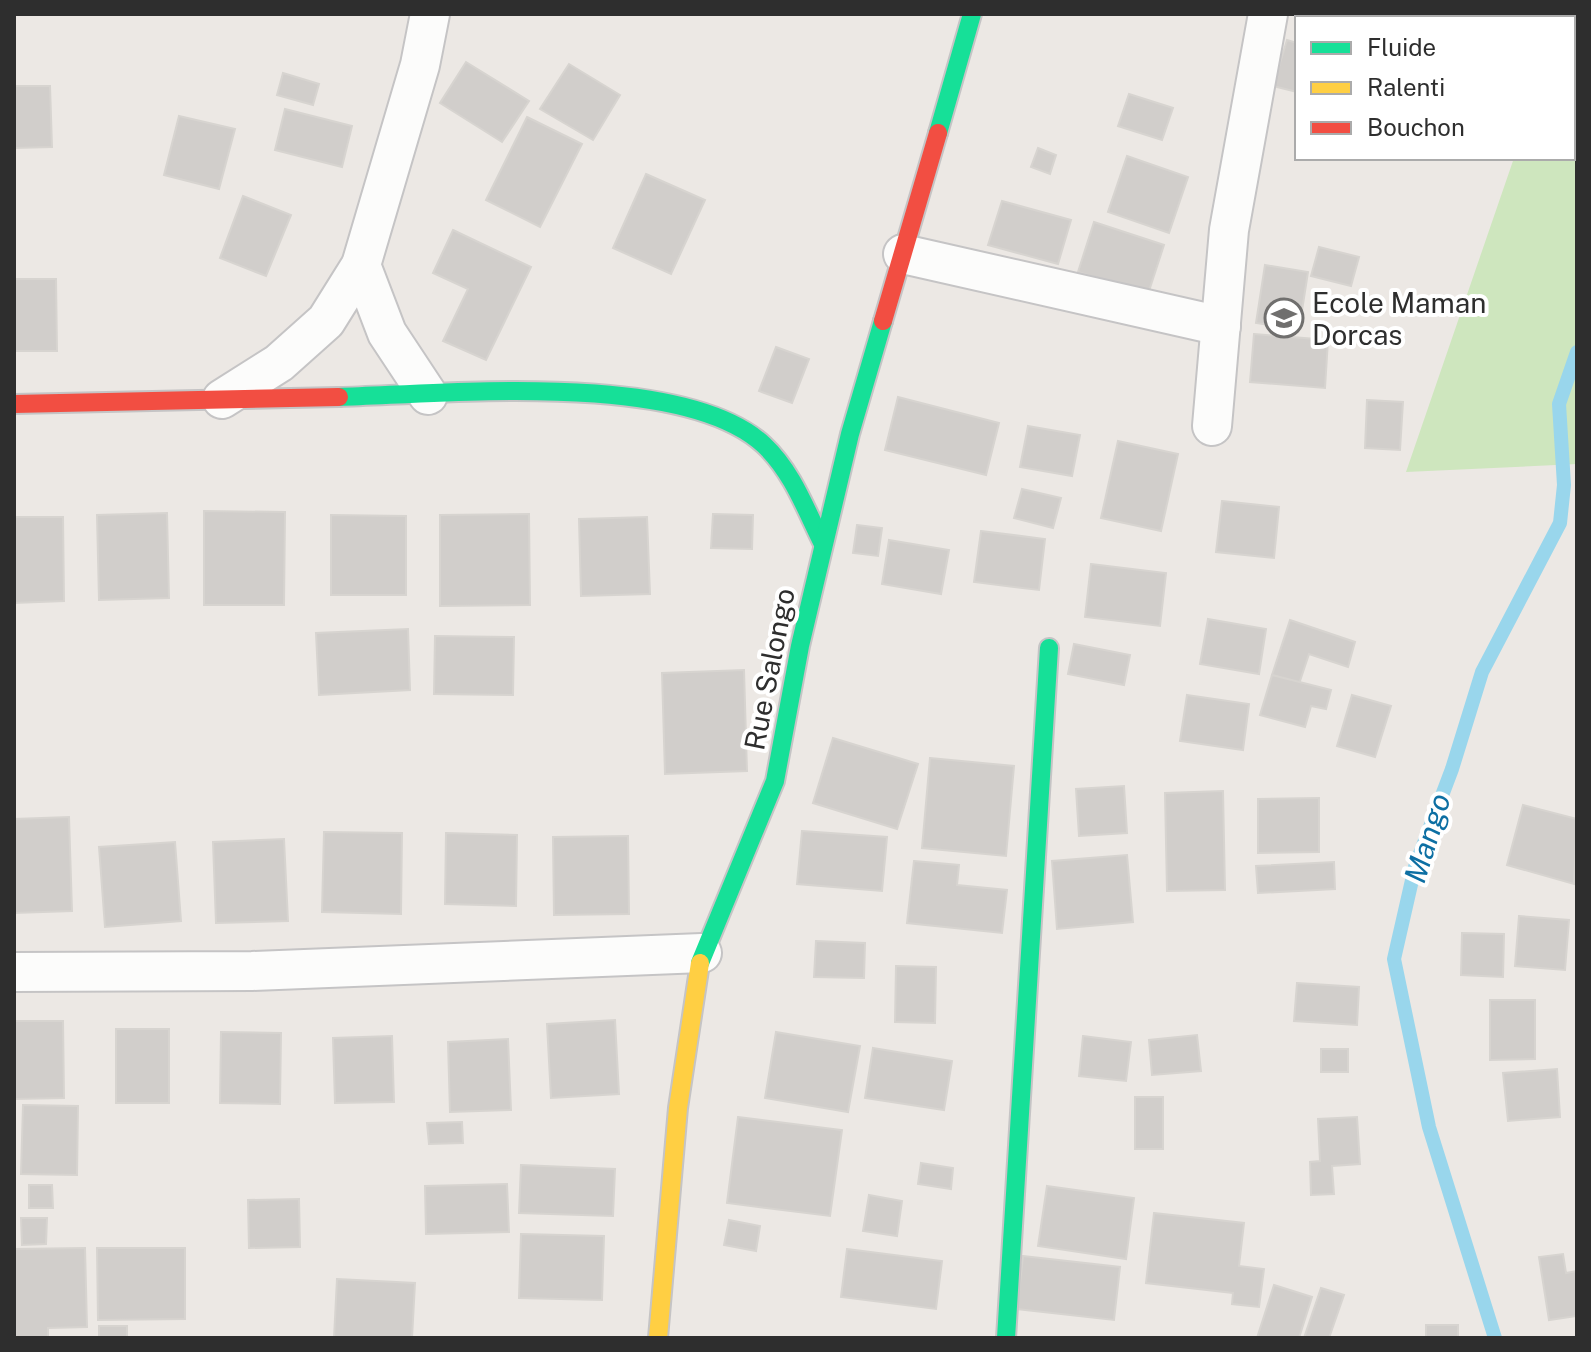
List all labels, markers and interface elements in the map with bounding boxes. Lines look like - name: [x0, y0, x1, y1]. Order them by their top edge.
- legend: [1295, 16, 1575, 160]
- text: Fluide: [1367, 33, 1436, 61]
- text: Ralenti: [1367, 73, 1445, 101]
- text: Bouchon: [1367, 113, 1465, 141]
- place label: Ecole Maman Dorcas: [1312, 286, 1486, 351]
- school or university icon: Ecole Maman Dorcas: [1263, 297, 1305, 339]
- street label: Rue Salongo: [737, 585, 801, 753]
- water label: Mango: [1396, 789, 1458, 887]

